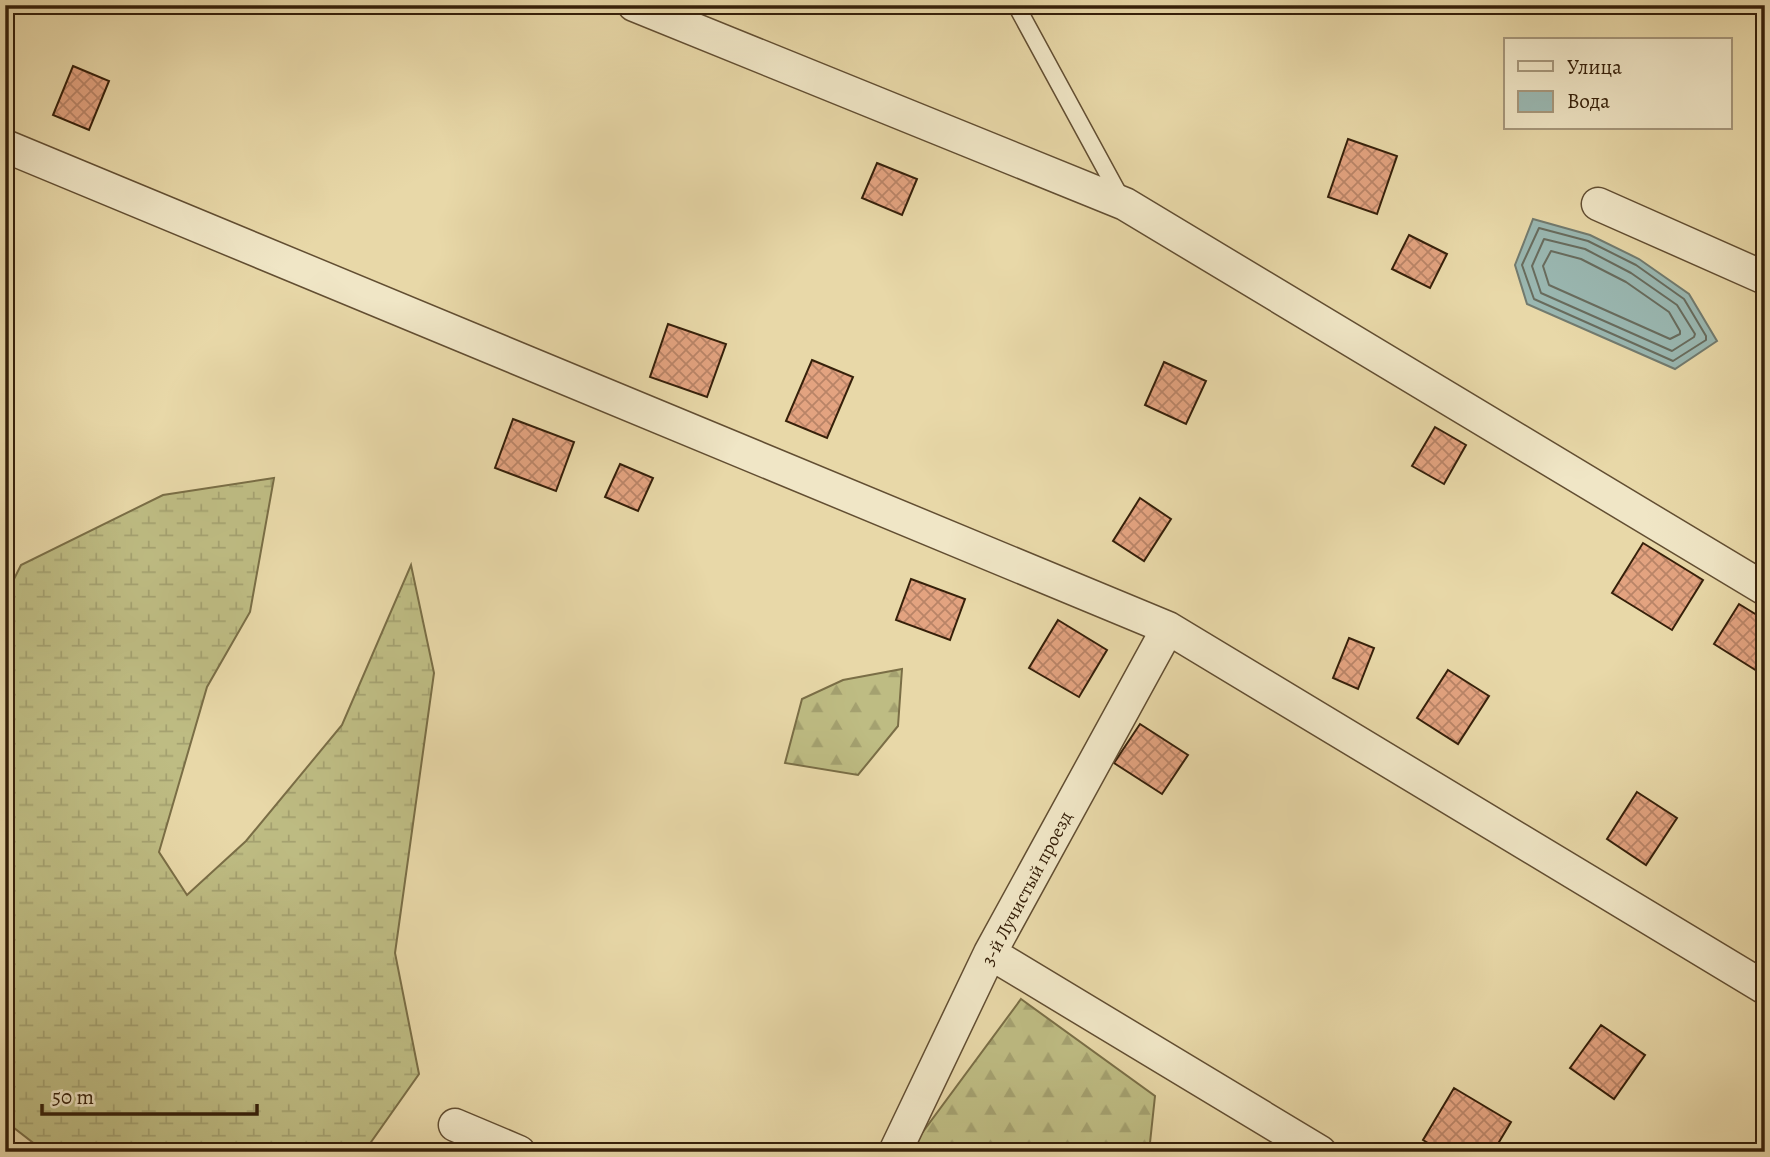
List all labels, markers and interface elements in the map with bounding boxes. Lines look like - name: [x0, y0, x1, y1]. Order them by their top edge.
- legend: [1504, 38, 1732, 130]
- text: Улица: [1567, 53, 1622, 81]
- text: Вода: [1567, 87, 1610, 115]
- street label: 3-й Лучистый проезд: [975, 807, 1079, 970]
- scale bar: [42, 1073, 257, 1117]
- text: 50 m: [52, 1083, 94, 1111]

